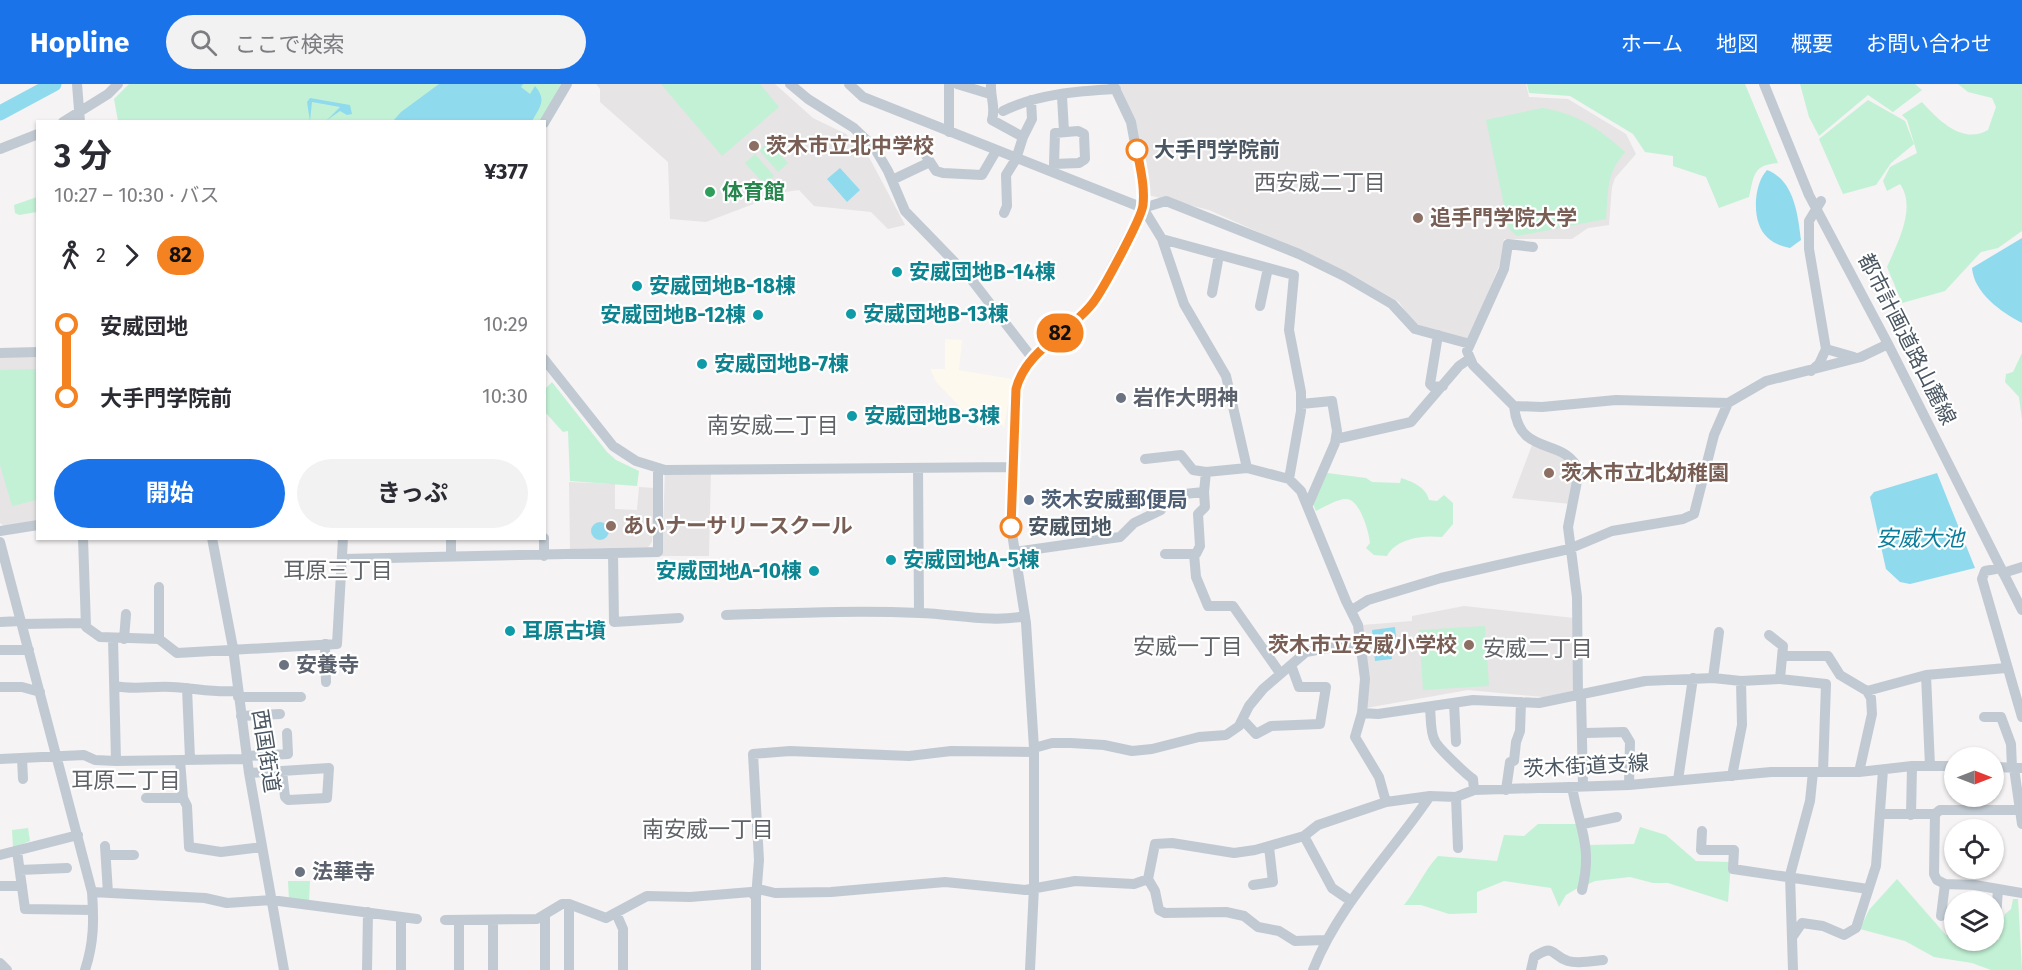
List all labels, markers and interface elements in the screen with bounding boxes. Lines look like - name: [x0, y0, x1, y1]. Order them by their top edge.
- search box: [166, 15, 586, 69]
- text: Hopline: [30, 26, 130, 59]
- icon: search: [187, 26, 220, 59]
- text: ここで検索: [235, 31, 345, 58]
- text: ホーム: [1621, 31, 1683, 57]
- text: 地図: [1716, 31, 1758, 57]
- text: 概要: [1791, 31, 1833, 57]
- text: お問い合わせ: [1866, 31, 1992, 57]
- place label: 茨木市立北中学校: [766, 133, 934, 159]
- text: 3 分: [54, 136, 112, 176]
- place label: 大手門学院前: [1154, 137, 1280, 163]
- marker: 茨木市立北中学校: [747, 139, 761, 153]
- marker: 大手門学院前: [1126, 139, 1148, 161]
- text: ¥377: [484, 158, 528, 185]
- district label: 西安威二丁目: [1254, 169, 1386, 196]
- place label: 体育館: [722, 179, 785, 205]
- text: 10:27 – 10:30 · バス: [54, 183, 220, 207]
- marker: 体育館: [703, 185, 717, 199]
- place label: 追手門学院大学: [1430, 205, 1577, 231]
- marker: 追手門学院大学: [1411, 211, 1425, 225]
- icon: walk: [54, 239, 87, 272]
- icon: forward: [115, 239, 148, 272]
- text: 82: [169, 242, 192, 268]
- text: 2: [96, 243, 106, 267]
- street label: 都市計画道路山麓線: [1853, 249, 1961, 429]
- place label: 安威団地B-14棟: [909, 259, 1056, 285]
- marker: 安威団地B-14棟: [890, 265, 904, 279]
- place label: 安威団地B-18棟: [649, 273, 796, 299]
- marker: 安威団地B-18棟: [630, 279, 644, 293]
- place label: 安威団地B-13棟: [863, 301, 1009, 327]
- place label: 安威団地B-12棟: [600, 302, 746, 328]
- marker: 安威団地B-13棟: [844, 307, 858, 321]
- marker: 安威団地B-12棟: [751, 308, 765, 322]
- text: 10:29: [483, 312, 528, 336]
- text: 安威団地: [100, 313, 188, 340]
- line badge: 82: [1033, 314, 1087, 352]
- text: 82: [1049, 320, 1071, 346]
- place label: 安威団地B-7棟: [714, 351, 849, 377]
- marker: 安威団地B-7棟: [695, 357, 709, 371]
- text: 10:30: [482, 384, 528, 408]
- text: 大手門学院前: [100, 385, 232, 412]
- place label: 岩作大明神: [1133, 385, 1238, 411]
- marker: 岩作大明神: [1114, 391, 1128, 405]
- place label: 安威団地B-3棟: [864, 403, 1000, 429]
- marker: 安威団地B-3棟: [845, 409, 859, 423]
- district label: 南安威二丁目: [707, 412, 839, 439]
- button: 開始: [54, 459, 285, 528]
- button: きっぷ: [297, 459, 528, 528]
- place label: 茨木市立北幼稚園: [1561, 460, 1729, 486]
- marker: 茨木市立北幼稚園: [1542, 466, 1556, 480]
- place label: 茨木安威郵便局: [1041, 487, 1188, 513]
- marker: 茨木安威郵便局: [1022, 493, 1036, 507]
- place label: あいナーサリースクール: [623, 513, 853, 539]
- place label: 安威団地: [1028, 514, 1112, 540]
- marker: 安威団地: [1000, 516, 1022, 538]
- marker: あいナーサリースクール: [604, 519, 618, 533]
- water label: 安威大池: [1876, 525, 1966, 552]
- place label: 安威団地A-5棟: [903, 547, 1040, 573]
- marker: 安威団地A-5棟: [884, 553, 898, 567]
- district label: 耳原三丁目: [283, 557, 393, 584]
- place label: 安威団地A-10棟: [656, 558, 802, 584]
- marker: 安威団地A-10棟: [807, 564, 821, 578]
- place label: 耳原古墳: [522, 618, 606, 644]
- marker: 耳原古墳: [503, 624, 517, 638]
- place label: 茨木市立安威小学校: [1268, 632, 1457, 658]
- district label: 安威一丁目: [1133, 633, 1243, 660]
- district label: 安威二丁目: [1483, 635, 1593, 662]
- marker: 茨木市立安威小学校: [1462, 638, 1476, 652]
- place label: 安養寺: [296, 652, 359, 678]
- marker: 安養寺: [277, 658, 291, 672]
- street label: 西国街道: [247, 707, 285, 795]
- north arrow: [1944, 747, 2004, 807]
- map controls: [1944, 747, 2004, 951]
- street label: 茨木街道支線: [1522, 750, 1650, 782]
- district label: 耳原二丁目: [71, 767, 181, 794]
- district label: 南安威一丁目: [642, 816, 774, 843]
- button: locate: [1944, 819, 2004, 879]
- place label: 法華寺: [312, 859, 375, 885]
- marker: 法華寺: [293, 865, 307, 879]
- button: layers: [1944, 891, 2004, 951]

